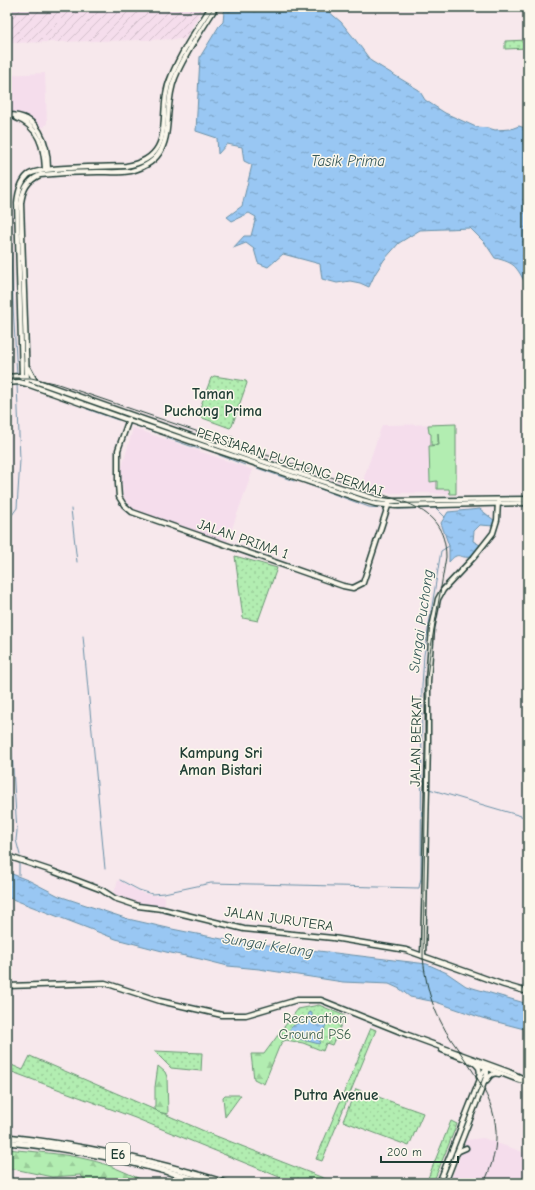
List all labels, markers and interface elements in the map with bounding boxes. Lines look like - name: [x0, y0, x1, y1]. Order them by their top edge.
- water label: Tasik Prima: [311, 152, 385, 170]
- district label: Taman Puchong Prima: [164, 385, 262, 420]
- street label: PERSIARAN PUCHONG PERMAI: [194, 424, 386, 500]
- street label: JALAN PRIMA 1: [195, 515, 291, 563]
- water label: Sungai Puchong: [405, 568, 437, 674]
- street label: JALAN BERKAT: [407, 695, 425, 787]
- district label: Kampung Sri Aman Bistari: [179, 744, 263, 779]
- street label: JALAN JURUTERA: [223, 903, 335, 935]
- water label: Sungai Kelang: [221, 929, 315, 961]
- park label: Recreation Ground PS6: [279, 1010, 351, 1043]
- district label: Putra Avenue: [294, 1086, 378, 1104]
- scale bar: [381, 1138, 458, 1164]
- road number: E6: [106, 1143, 130, 1165]
- text: 200 m: [387, 1145, 422, 1159]

